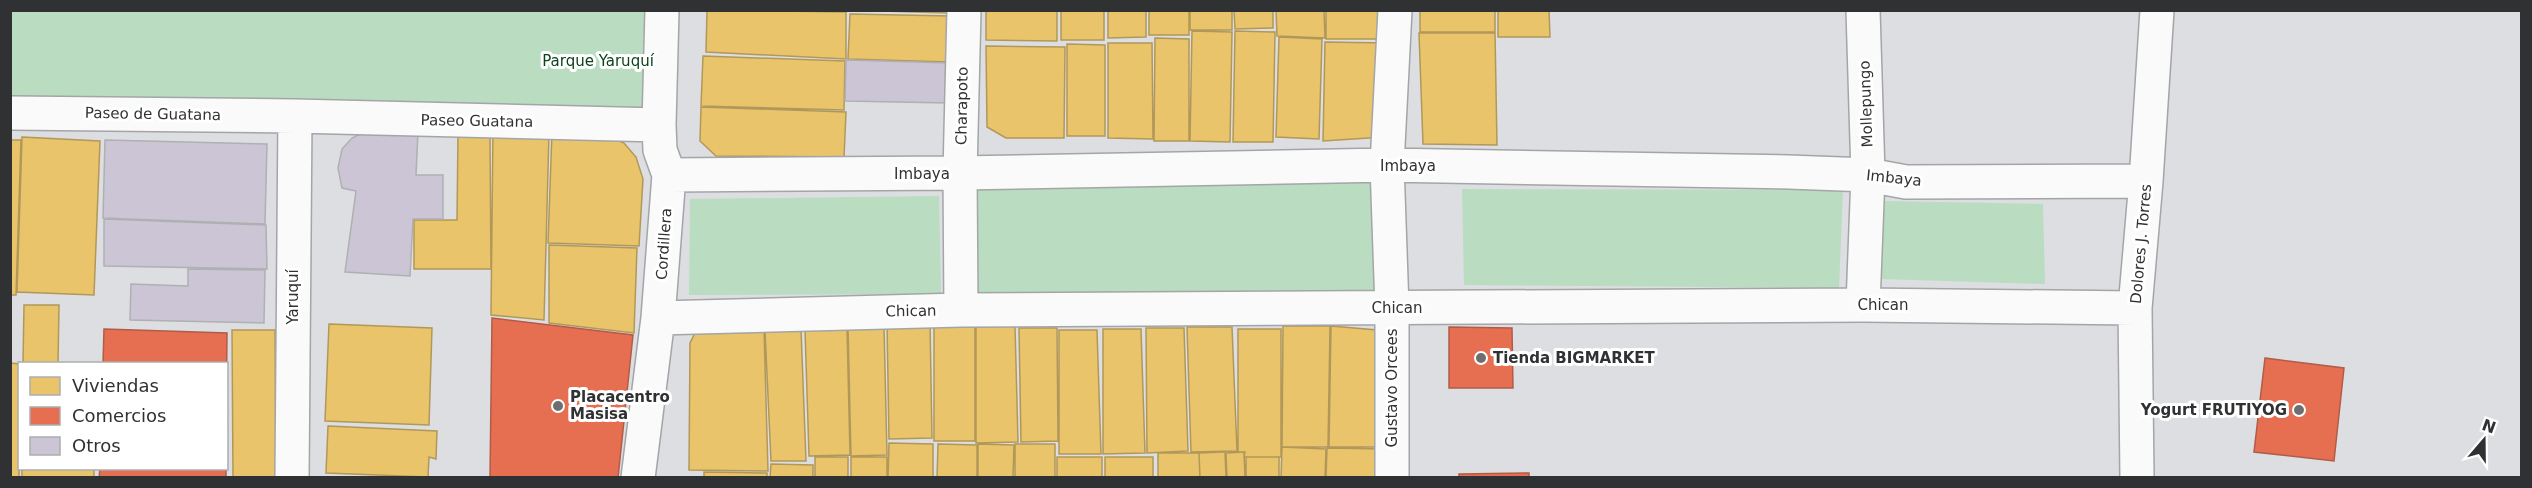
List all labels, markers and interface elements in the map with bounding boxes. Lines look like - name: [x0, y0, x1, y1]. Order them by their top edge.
- park label: Parque Yaruquí: [542, 52, 655, 70]
- street label: Mollepungo: [1855, 60, 1877, 148]
- street label: Charapoto: [952, 67, 972, 145]
- street label: Paseo de Guatana: [85, 104, 221, 124]
- street label: Paseo Guatana: [421, 111, 533, 131]
- street label: Imbaya: [1380, 157, 1436, 175]
- street label: Imbaya: [894, 165, 950, 183]
- street label: Imbaya: [1865, 166, 1923, 190]
- street label: Dolores J. Torres: [2127, 183, 2155, 305]
- street label: Cordillera: [653, 207, 675, 281]
- street label: Yaruquí: [284, 269, 302, 326]
- street label: Chican: [1857, 296, 1909, 314]
- street label: Chican: [1371, 299, 1423, 317]
- street label: Chican: [885, 302, 937, 320]
- street label: Gustavo Orcees: [1383, 328, 1401, 448]
- place label: Tienda BIGMARKET: [1493, 349, 1656, 367]
- marker: Tienda BIGMARKET: [1474, 351, 1488, 365]
- legend: [18, 362, 228, 470]
- text: Viviendas: [72, 375, 159, 396]
- place label: Placacentro Masisa: [570, 388, 670, 423]
- marker: Placacentro Masisa: [551, 399, 565, 413]
- place label: Yogurt FRUTIYOG: [2140, 401, 2287, 419]
- marker: Yogurt FRUTIYOG: [2292, 403, 2306, 417]
- text: Comercios: [72, 405, 166, 426]
- north arrow: [2454, 410, 2514, 470]
- text: N: [2479, 415, 2499, 438]
- text: Otros: [72, 435, 121, 456]

